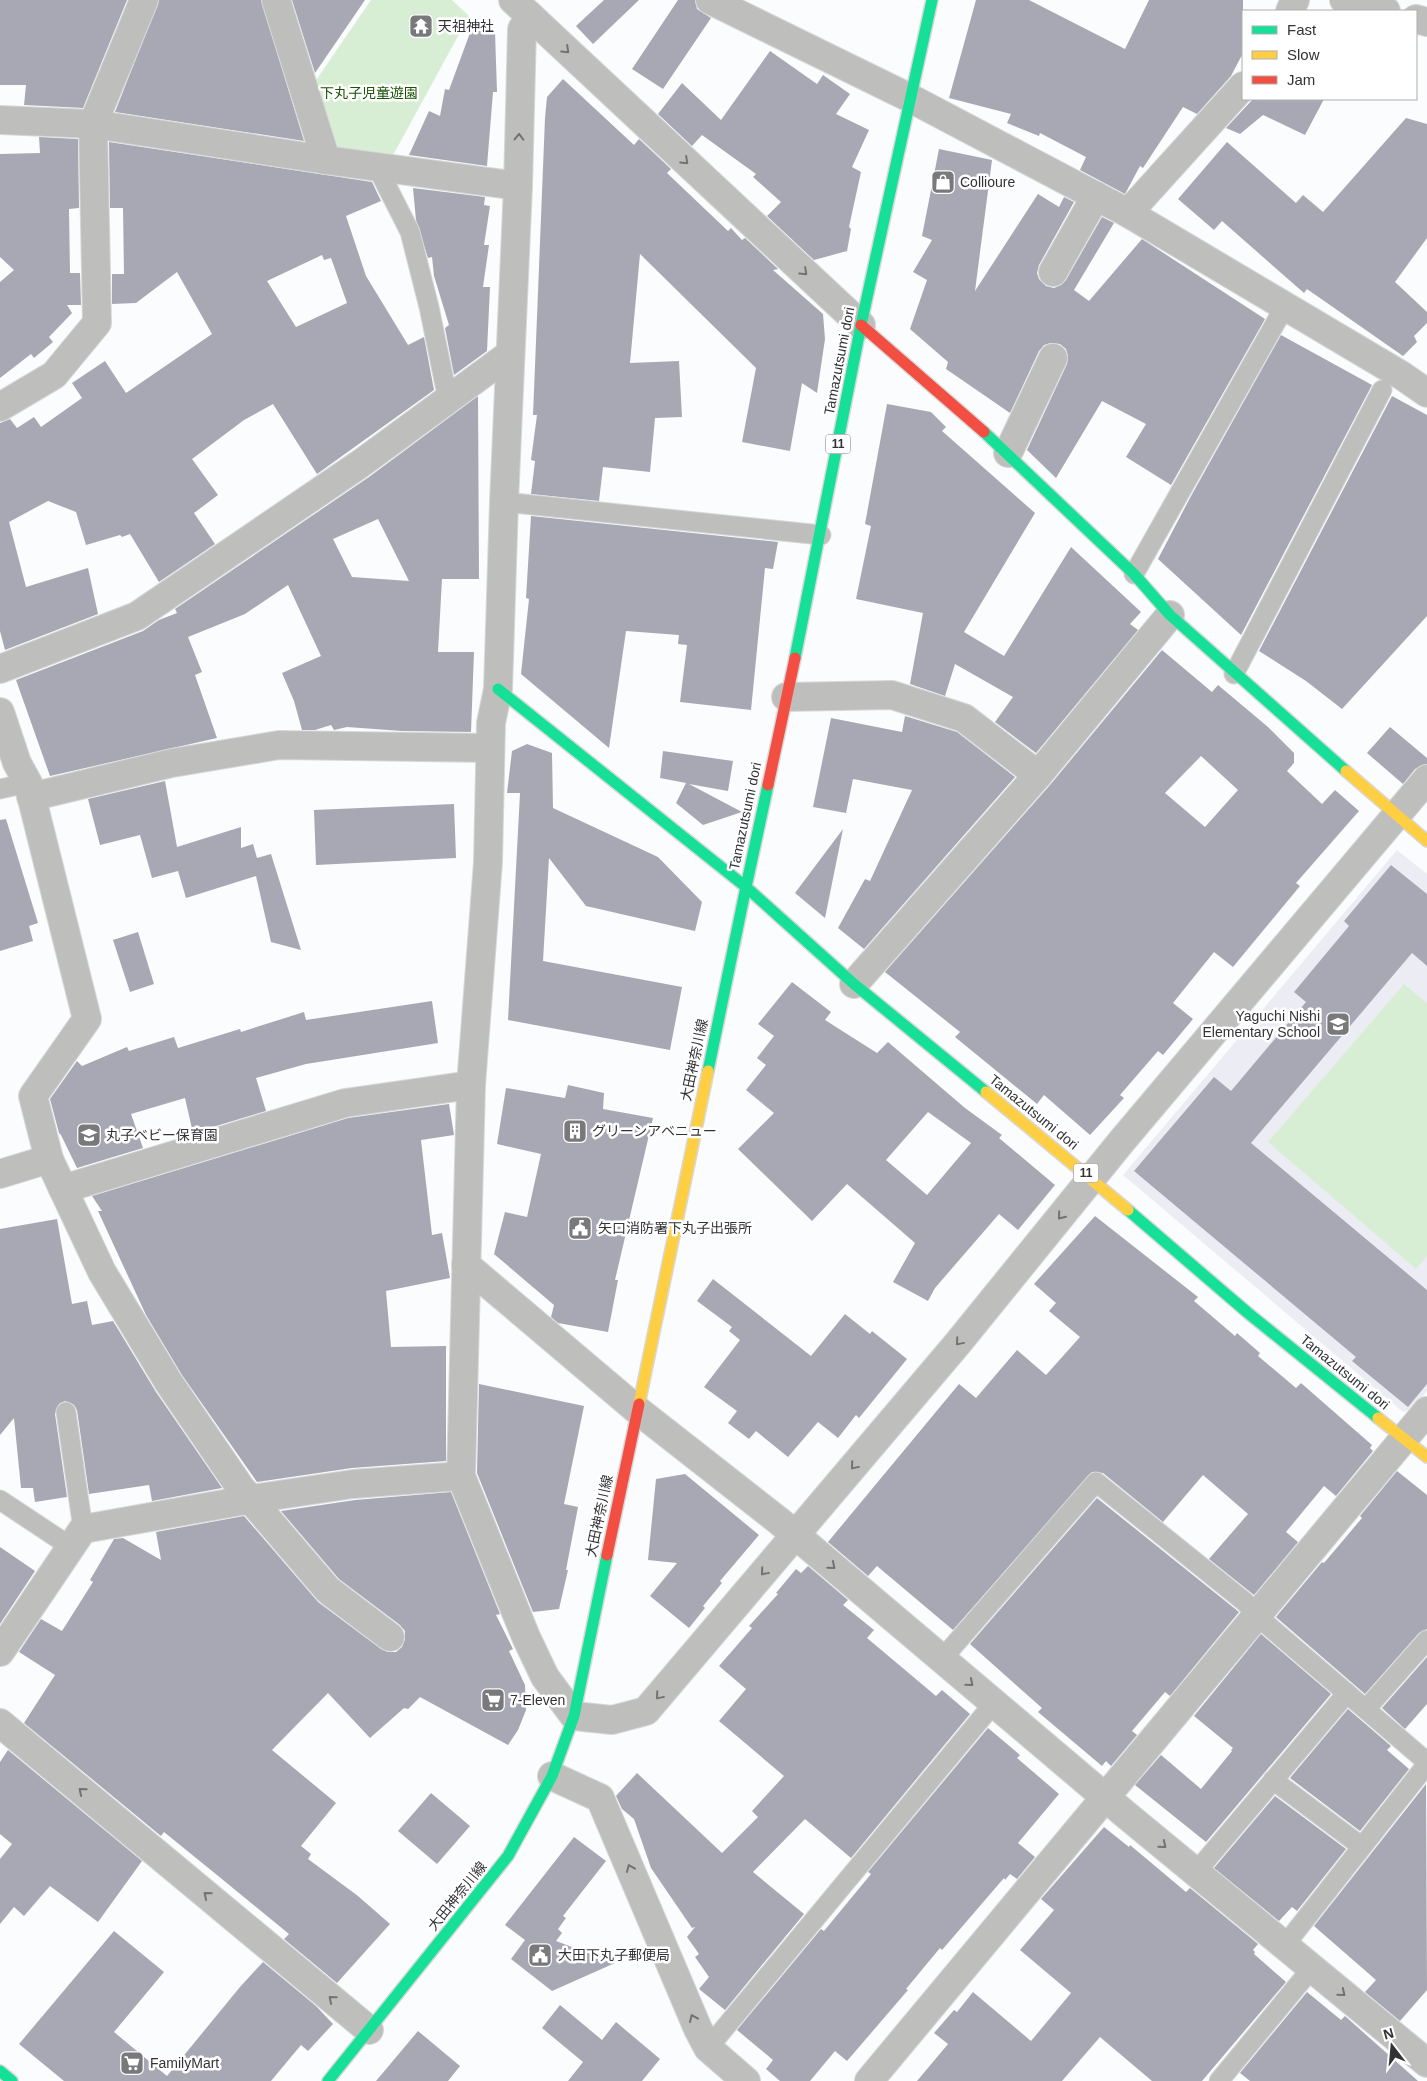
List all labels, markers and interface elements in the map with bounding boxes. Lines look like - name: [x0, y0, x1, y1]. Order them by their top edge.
- legend: [1242, 10, 1417, 100]
- temple icon: 天祖神社: [408, 13, 434, 39]
- place label: 天祖神社: [438, 18, 494, 34]
- text: Fast: [1287, 21, 1317, 38]
- one-way arrow: [561, 44, 570, 53]
- text: Slow: [1287, 46, 1320, 63]
- text: Jam: [1287, 71, 1315, 88]
- park label: 下丸子児童遊園: [320, 85, 418, 101]
- one-way arrow: [514, 133, 524, 140]
- one-way arrow: [679, 155, 688, 164]
- shop icon: Collioure: [930, 169, 956, 195]
- place label: Collioure: [960, 174, 1015, 190]
- one-way arrow: [798, 266, 807, 275]
- street label: Tamazutsumi dori: [821, 306, 857, 416]
- road number: 11: [826, 434, 850, 454]
- street label: Tamazutsumi dori: [726, 761, 764, 871]
- place label: Yaguchi Nishi Elementary School: [1202, 1008, 1320, 1040]
- school or university icon: Yaguchi Nishi Elementary School: [1325, 1011, 1351, 1037]
- street label: 大田神奈川線: [677, 1017, 711, 1103]
- street label: Tamazutsumi dori: [986, 1071, 1082, 1153]
- building icon: グリーンアベニュー: [562, 1118, 588, 1144]
- school or university icon: 丸子ベビー保育園: [76, 1122, 102, 1148]
- place label: グリーンアベニュー: [592, 1123, 717, 1139]
- place label: 丸子ベビー保育園: [106, 1127, 218, 1143]
- road number: 11: [1074, 1164, 1098, 1182]
- one-way arrow: [1058, 1211, 1067, 1220]
- public building icon: 矢口消防署下丸子出張所: [567, 1215, 593, 1241]
- place label: 矢口消防署下丸子出張所: [598, 1220, 752, 1236]
- street label: Tamazutsumi dori: [1297, 1331, 1393, 1413]
- one-way arrow: [955, 1337, 964, 1346]
- one-way arrow: [850, 1461, 859, 1470]
- street label: 大田神奈川線: [582, 1473, 616, 1559]
- one-way arrow: [827, 1561, 836, 1570]
- one-way arrow: [761, 1566, 769, 1575]
- one-way arrow: [964, 1677, 973, 1685]
- supermarket icon: 7-Eleven: [480, 1687, 506, 1713]
- one-way arrow: [656, 1690, 664, 1699]
- place label: 7-Eleven: [510, 1692, 565, 1708]
- one-way arrow: [78, 1788, 87, 1797]
- one-way arrow: [1157, 1840, 1166, 1848]
- street label: 大田神奈川線: [424, 1858, 490, 1934]
- one-way arrow: [626, 1865, 636, 1873]
- one-way arrow: [203, 1891, 212, 1900]
- public building icon: 大田下丸子郵便局: [527, 1942, 553, 1968]
- place label: 大田下丸子郵便局: [558, 1947, 670, 1963]
- one-way arrow: [1337, 1987, 1346, 1996]
- one-way arrow: [328, 1995, 337, 2004]
- one-way arrow: [689, 2014, 700, 2023]
- north arrow: [1367, 2021, 1417, 2071]
- text: N: [1381, 2024, 1395, 2043]
- supermarket icon: FamilyMart: [119, 2050, 145, 2076]
- place label: FamilyMart: [150, 2055, 219, 2071]

